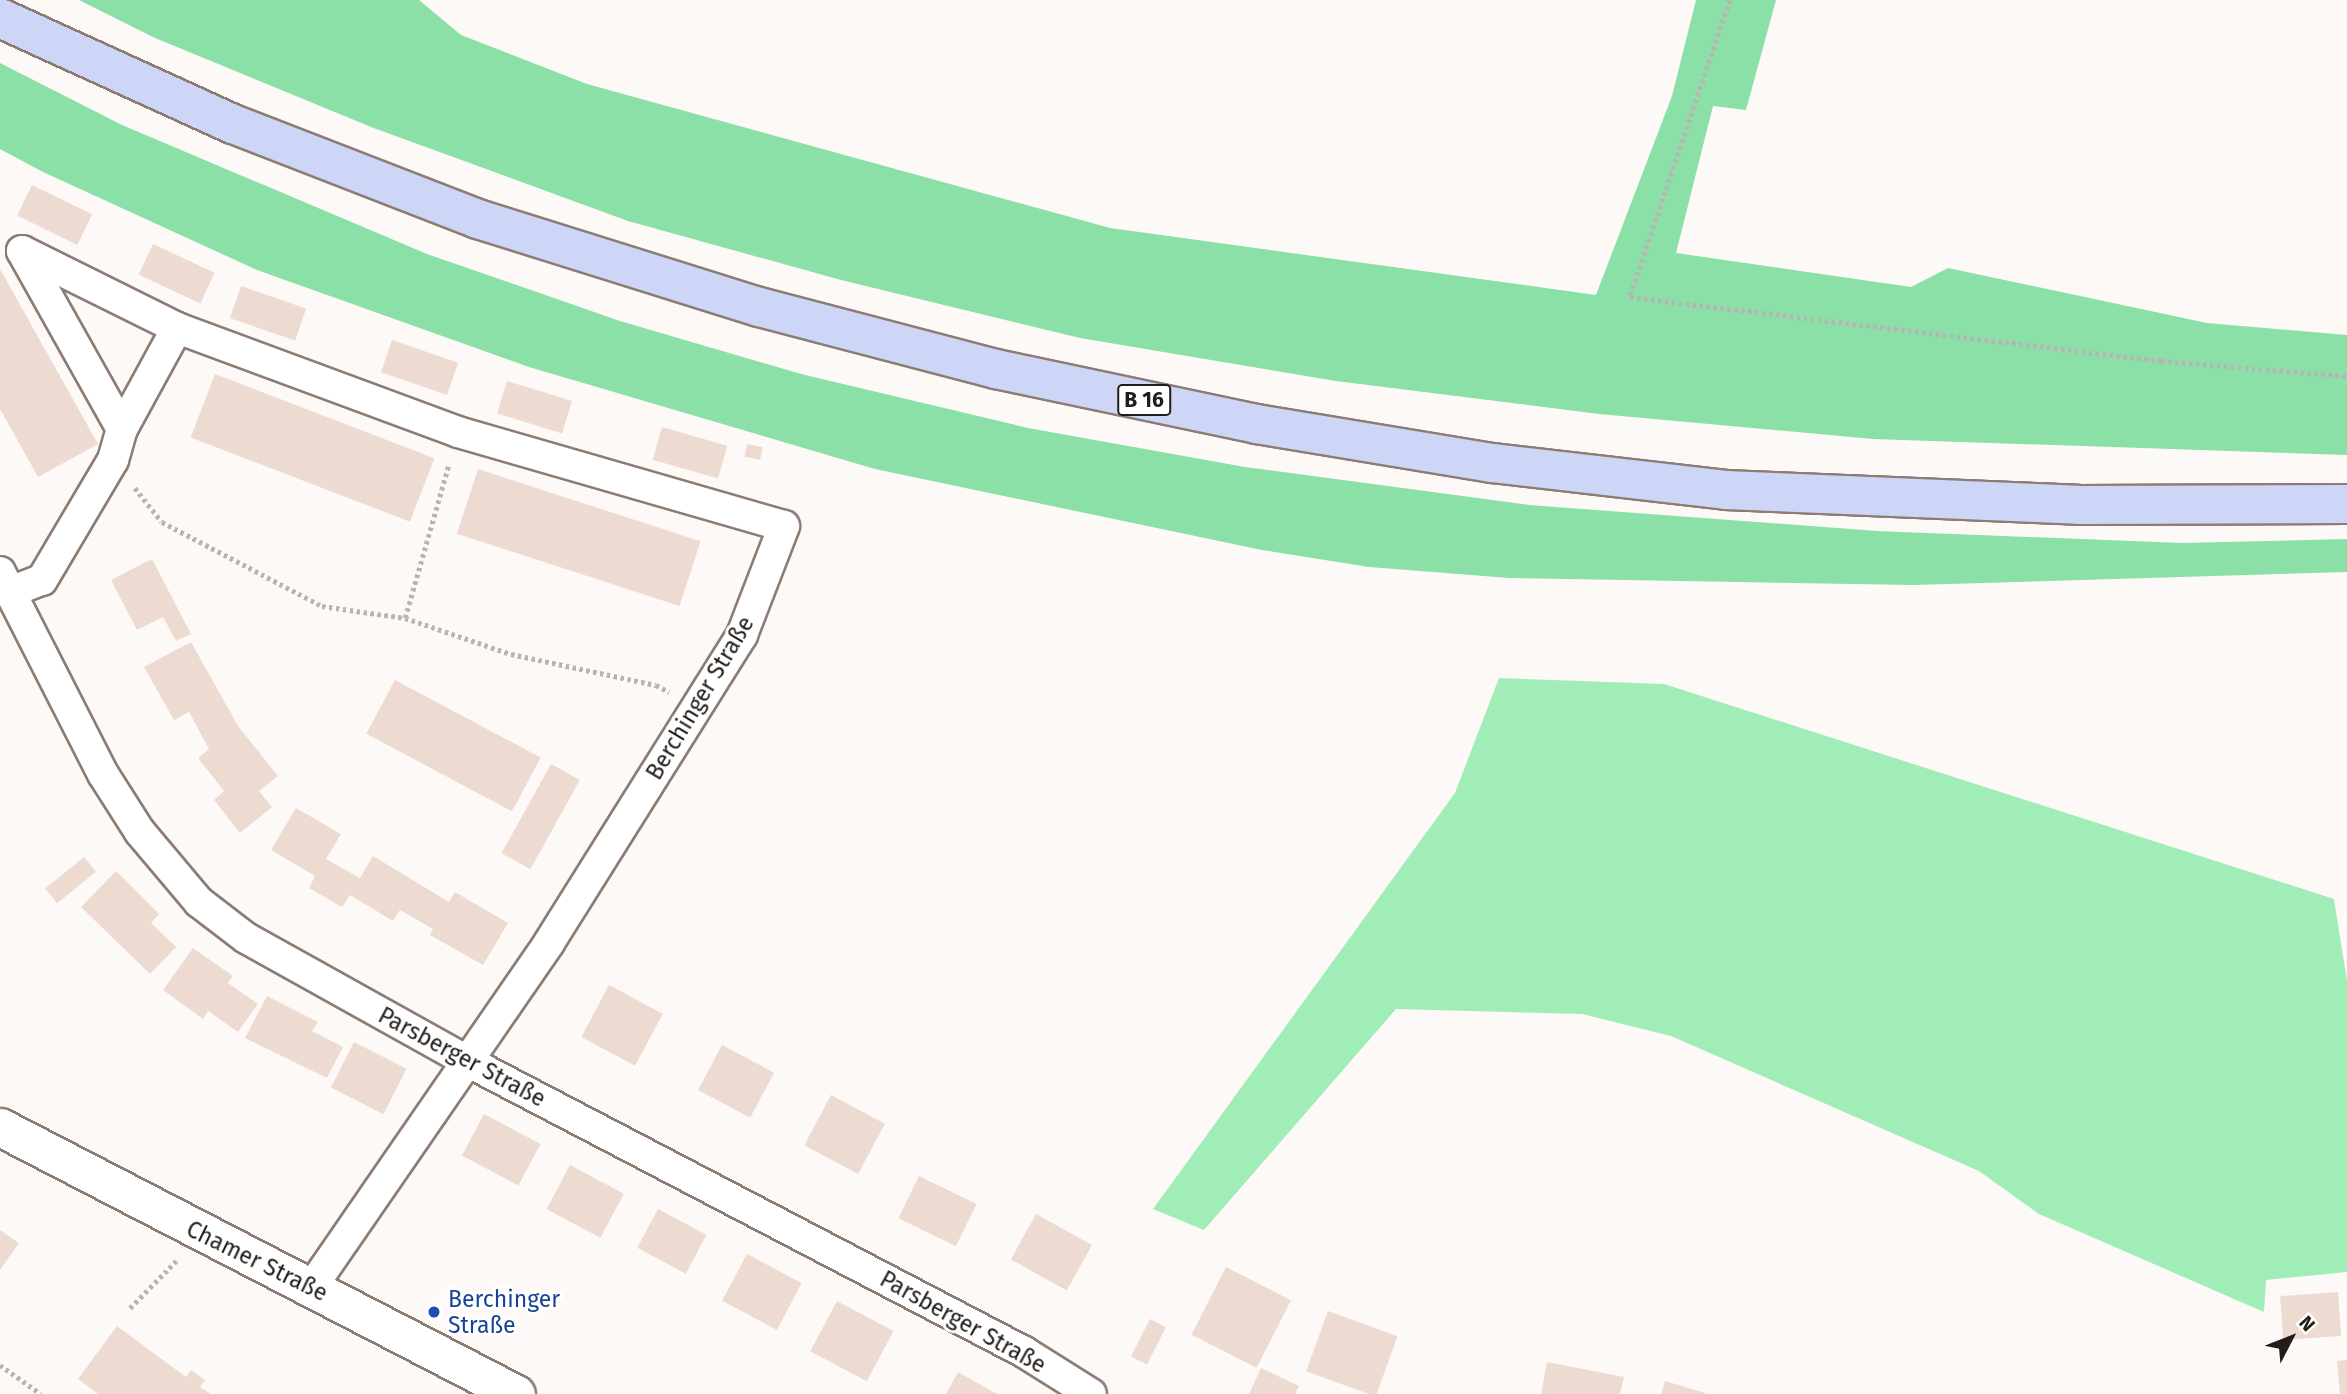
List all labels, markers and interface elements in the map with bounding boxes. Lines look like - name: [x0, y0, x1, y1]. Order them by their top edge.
- road number: B 16: [1116, 382, 1172, 418]
- street label: Berchinger Straße: [640, 611, 760, 785]
- street label: Parsberger Straße: [374, 1001, 550, 1113]
- street label: Chamer Straße: [182, 1215, 332, 1307]
- street label: Parsberger Straße: [875, 1265, 1051, 1379]
- place label: Berchinger Straße: [448, 1285, 560, 1339]
- north arrow: [2256, 1303, 2326, 1373]
- marker: Berchinger Straße: [426, 1304, 442, 1320]
- text: N: [2294, 1311, 2320, 1336]

